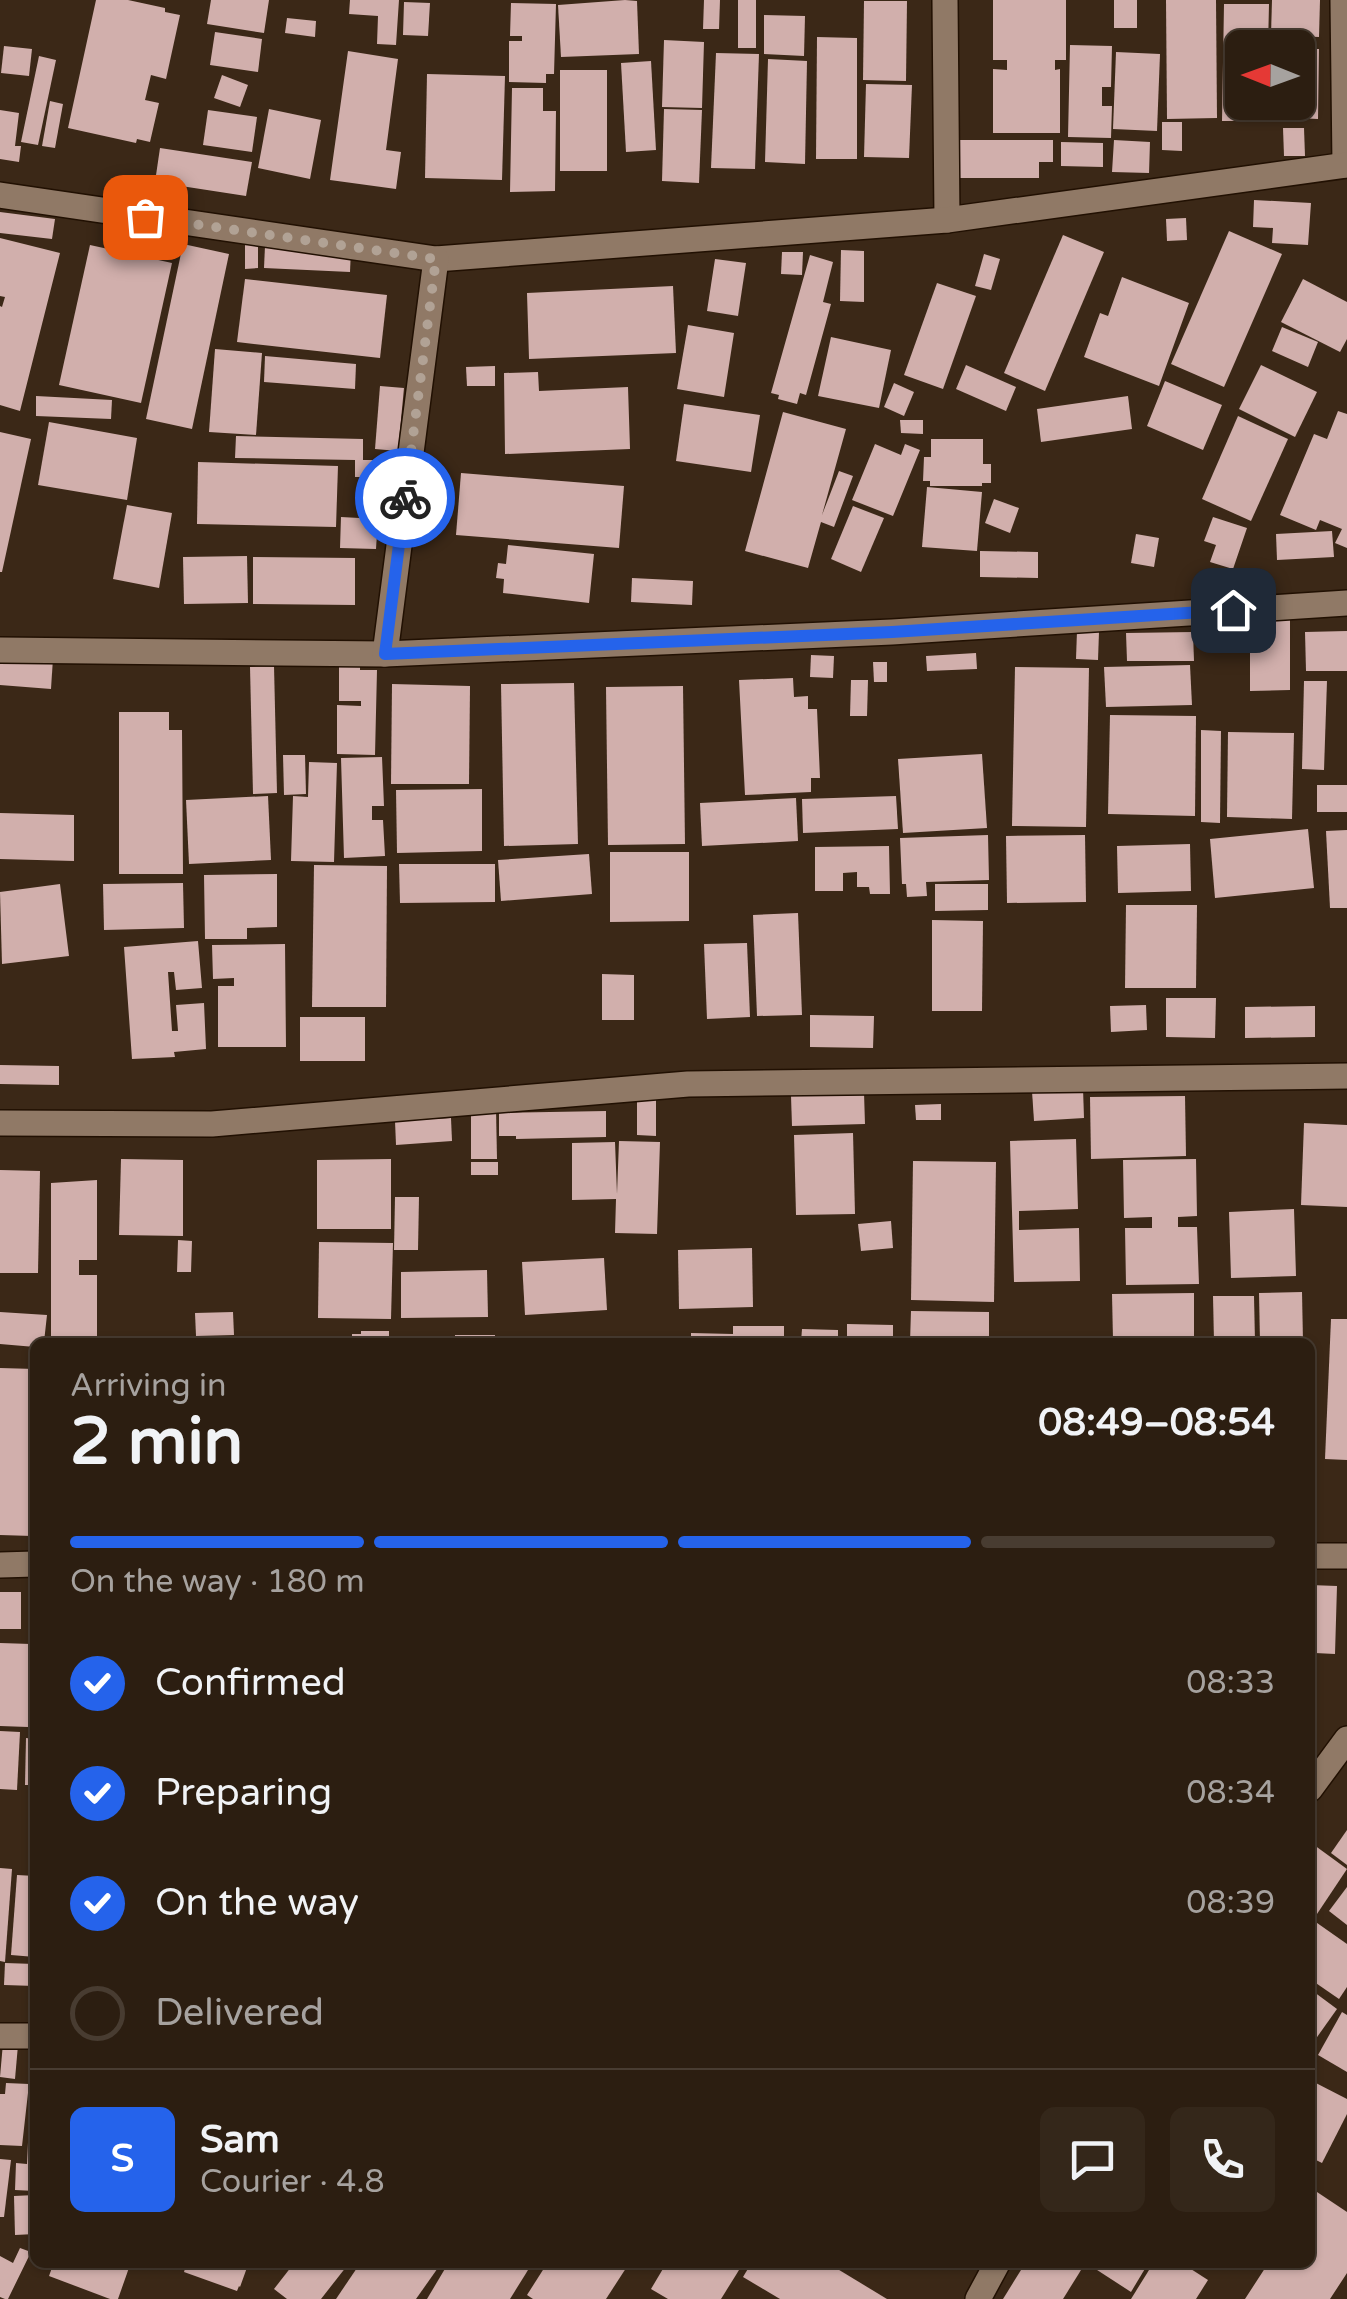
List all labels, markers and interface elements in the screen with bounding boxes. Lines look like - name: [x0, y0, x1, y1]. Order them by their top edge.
- north arrow: [1225, 30, 1315, 120]
- map controls: [1225, 30, 1315, 120]
- pin: [103, 175, 188, 260]
- icon: bag: [118, 190, 173, 245]
- courier: [355, 448, 455, 548]
- icon: bike: [378, 471, 433, 526]
- pin: [1191, 568, 1276, 653]
- icon: home: [1206, 583, 1261, 638]
- text: Arriving in: [70, 1367, 227, 1405]
- text: 08:49–08:54: [1038, 1400, 1275, 1446]
- text: 2 min: [70, 1403, 243, 1482]
- text: On the way · 180 m: [70, 1563, 365, 1601]
- icon: check: [70, 1656, 125, 1711]
- text: Confirmed: [155, 1660, 346, 1706]
- text: 08:33: [1186, 1664, 1275, 1702]
- icon: check: [70, 1766, 125, 1821]
- text: Preparing: [155, 1770, 332, 1816]
- text: 08:34: [1186, 1774, 1275, 1812]
- icon: check: [70, 1876, 125, 1931]
- text: On the way: [155, 1880, 359, 1926]
- text: 08:39: [1186, 1884, 1275, 1922]
- text: Delivered: [155, 1990, 324, 2036]
- button: chat: [1040, 2107, 1145, 2212]
- button: phone: [1170, 2107, 1275, 2212]
- text: Sam: [200, 2117, 280, 2163]
- text: S: [111, 2136, 134, 2182]
- text: Courier · 4.8: [200, 2163, 385, 2201]

